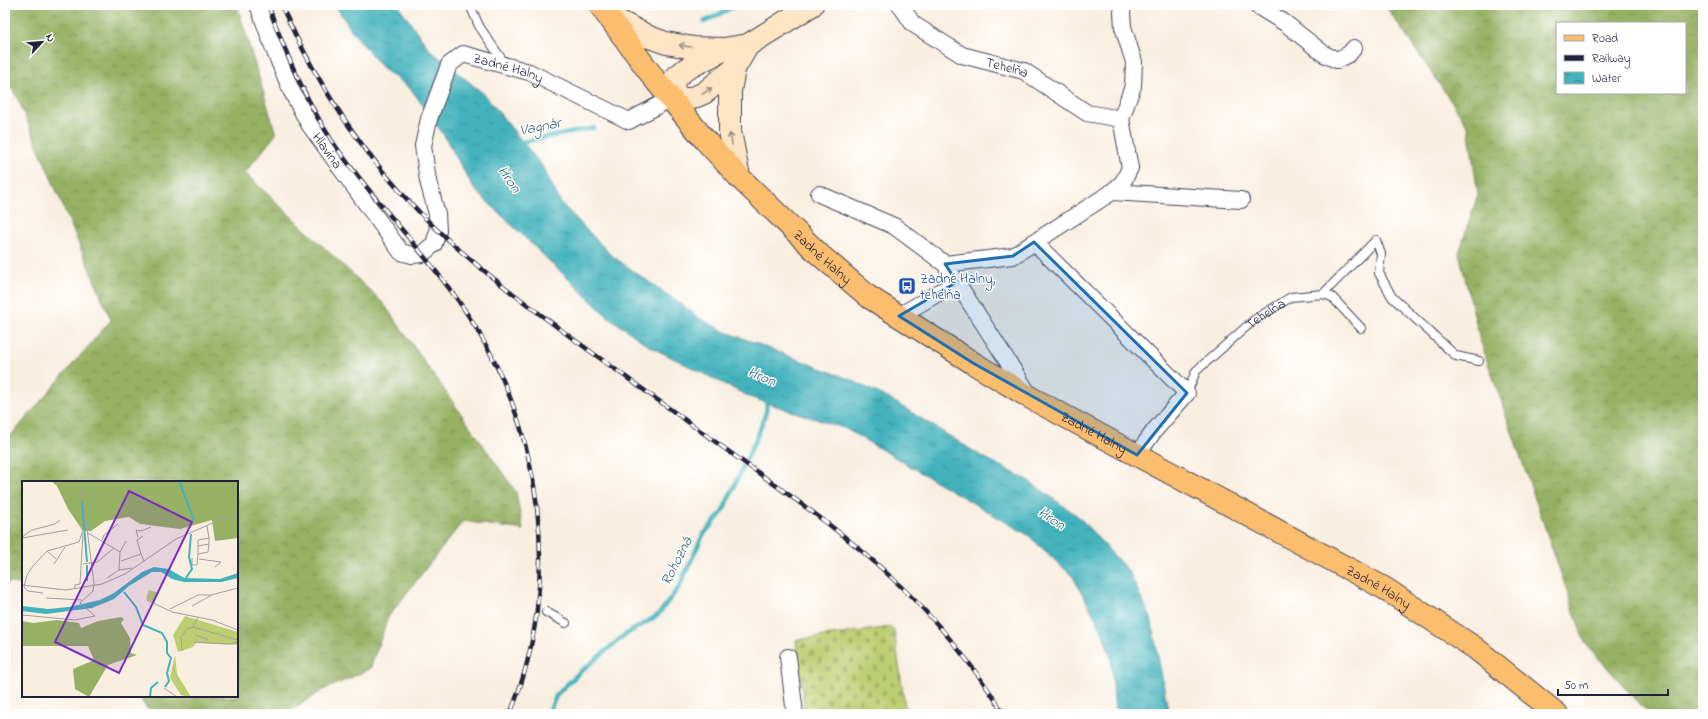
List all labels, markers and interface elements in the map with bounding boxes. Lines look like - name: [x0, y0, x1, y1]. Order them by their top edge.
- north arrow: [22, 22, 62, 62]
- legend: [1556, 22, 1686, 94]
- text: Road: [1592, 30, 1618, 48]
- text: N: [41, 31, 59, 45]
- one-way arrow: [679, 42, 692, 50]
- street label: Zadné Halny: [470, 48, 547, 91]
- text: Railway: [1592, 50, 1631, 69]
- street label: Tehelňa: [983, 53, 1033, 84]
- text: Water: [1592, 70, 1621, 88]
- one-way arrow: [701, 87, 712, 95]
- water label: Vagnár: [518, 112, 565, 143]
- street label: Hlavina: [306, 129, 347, 174]
- one-way arrow: [727, 132, 735, 145]
- water label: Hron: [492, 162, 527, 198]
- street label: Zadné Halny: [788, 225, 856, 291]
- place label: Zadné Halny, tehelňa: [920, 269, 995, 306]
- bus stop icon: Zadné Halny, tehelňa: [897, 276, 917, 296]
- street label: Tehelňa: [1241, 294, 1290, 335]
- water label: Hron: [744, 361, 780, 393]
- street label: Zadné Halny: [1056, 407, 1131, 461]
- inset map: [22, 481, 238, 697]
- water label: Hron: [1033, 502, 1070, 536]
- water label: Rohozná: [655, 532, 699, 590]
- street label: Zadné Halny: [1342, 560, 1415, 616]
- scale bar: [1558, 671, 1668, 697]
- text: 50 m: [1564, 677, 1588, 695]

